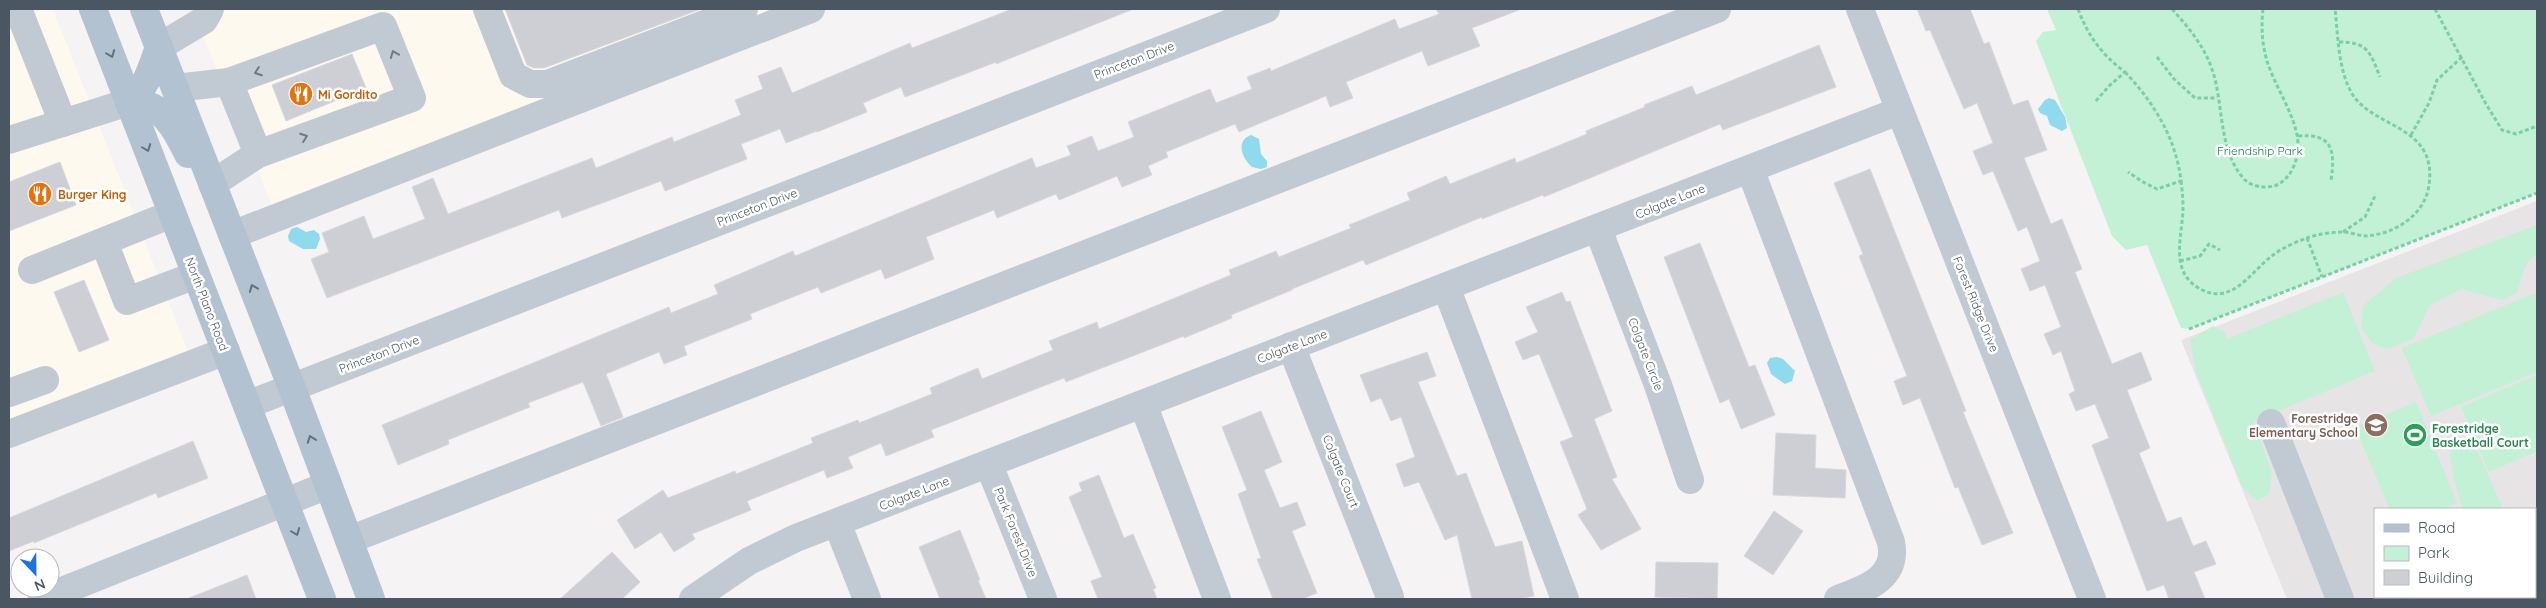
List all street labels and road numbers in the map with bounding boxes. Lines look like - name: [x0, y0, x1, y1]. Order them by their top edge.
- street label: Princeton Drive: [1092, 38, 1176, 82]
- street label: Colgate Lane: [1633, 180, 1707, 222]
- street label: Princeton Drive: [715, 185, 799, 229]
- street label: Forest Ridge Drive: [1950, 254, 2002, 354]
- street label: North Plano Road: [182, 255, 232, 353]
- street label: Colgate Circle: [1625, 315, 1667, 393]
- street label: Colgate Lane: [1255, 326, 1329, 366]
- street label: Princeton Drive: [337, 332, 421, 376]
- street label: Colgate Court: [1320, 432, 1362, 510]
- street label: Colgate Lane: [877, 473, 951, 513]
- street label: Park Forest Drive: [991, 485, 1041, 579]

